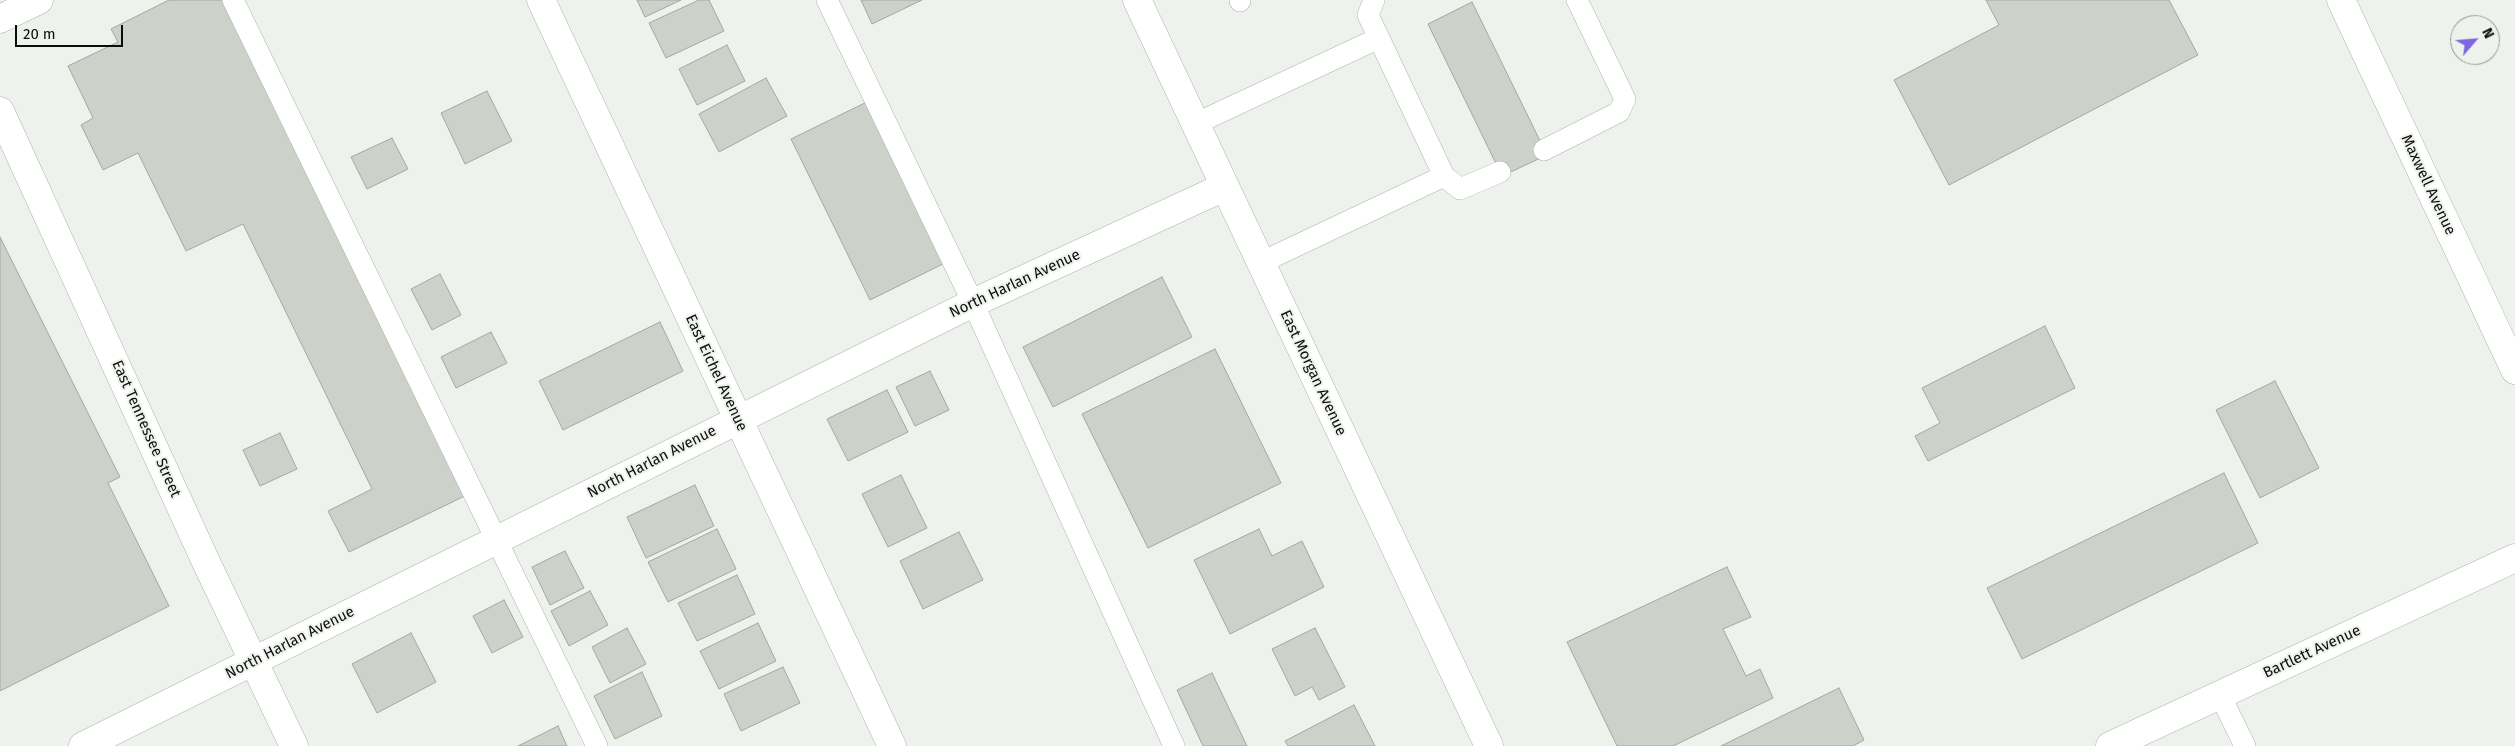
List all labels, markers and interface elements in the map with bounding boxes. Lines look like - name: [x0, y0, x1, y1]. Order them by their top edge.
- scale bar: [18, 15, 125, 47]
- north arrow: [2450, 15, 2500, 65]
- text: 20 m: [23, 25, 56, 43]
- text: N: [2478, 25, 2498, 41]
- street label: Maxwell Avenue: [2397, 132, 2459, 238]
- street label: North Harlan Avenue: [947, 246, 1083, 322]
- street label: East Morgan Avenue: [1276, 307, 1350, 439]
- street label: East Eichel Avenue: [681, 312, 751, 434]
- street label: East Tennessee Street: [108, 358, 184, 500]
- street label: North Harlan Avenue: [585, 422, 719, 502]
- street label: North Harlan Avenue: [223, 603, 357, 683]
- street label: Bartlett Avenue: [2260, 622, 2364, 682]

